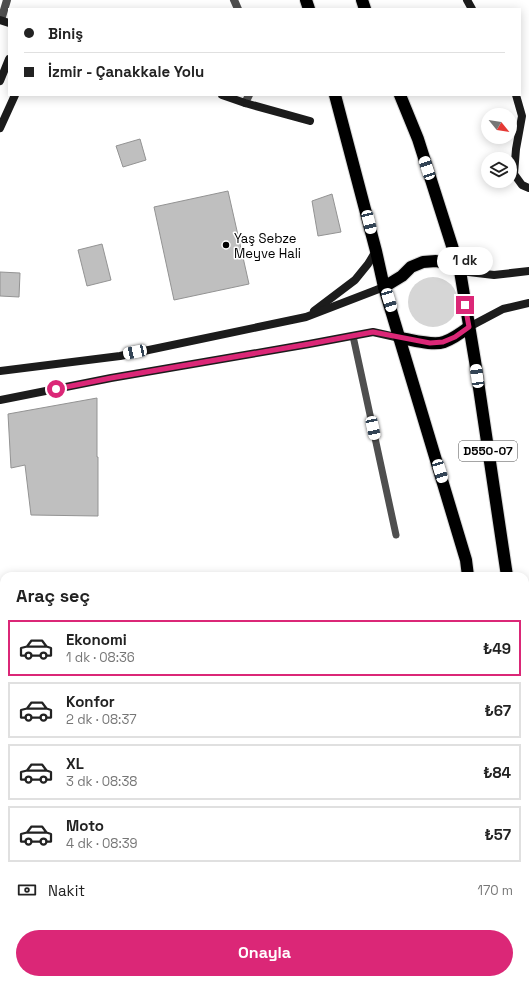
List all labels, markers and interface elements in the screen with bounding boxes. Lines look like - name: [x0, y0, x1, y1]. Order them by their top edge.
- text: Biniş: [48, 24, 83, 43]
- text: İzmir - Çanakkale Yolu: [48, 62, 204, 81]
- north arrow: [481, 108, 517, 144]
- map controls: [481, 108, 517, 188]
- button: layers: [481, 152, 517, 188]
- car: [418, 155, 436, 181]
- car: [360, 209, 378, 235]
- place label: Yaş Sebze Meyve Hali: [234, 230, 301, 262]
- marker: Yaş Sebze Meyve Hali: [221, 240, 231, 250]
- callout: 1 dk: [437, 247, 493, 275]
- text: 1 dk: [453, 252, 477, 269]
- car: [380, 287, 398, 313]
- route end: [456, 296, 474, 314]
- car: [122, 344, 148, 360]
- car: [469, 363, 485, 389]
- route start: [47, 380, 65, 398]
- car: [365, 415, 381, 441]
- road number: D550-07: [459, 441, 517, 461]
- car: [431, 458, 449, 484]
- text: Araç seç: [16, 584, 90, 607]
- icon: car: [18, 630, 54, 666]
- text: Ekonomi: [66, 630, 127, 649]
- text: ₺49: [483, 639, 511, 658]
- text: 1 dk · 08:36: [66, 649, 135, 666]
- icon: car: [18, 692, 54, 728]
- text: Konfor: [66, 692, 115, 711]
- text: ₺67: [484, 701, 511, 720]
- text: 2 dk · 08:37: [66, 711, 137, 728]
- icon: car: [18, 754, 54, 790]
- text: XL: [66, 754, 84, 773]
- text: ₺84: [483, 763, 511, 782]
- text: 3 dk · 08:38: [66, 773, 137, 790]
- icon: car: [18, 816, 54, 852]
- text: Moto: [66, 816, 104, 835]
- text: ₺57: [485, 825, 511, 844]
- text: 4 dk · 08:39: [66, 835, 137, 852]
- icon: cash: [16, 879, 38, 901]
- text: Nakit: [48, 881, 85, 900]
- text: 170 m: [477, 882, 513, 899]
- button: Onayla: [16, 930, 513, 976]

